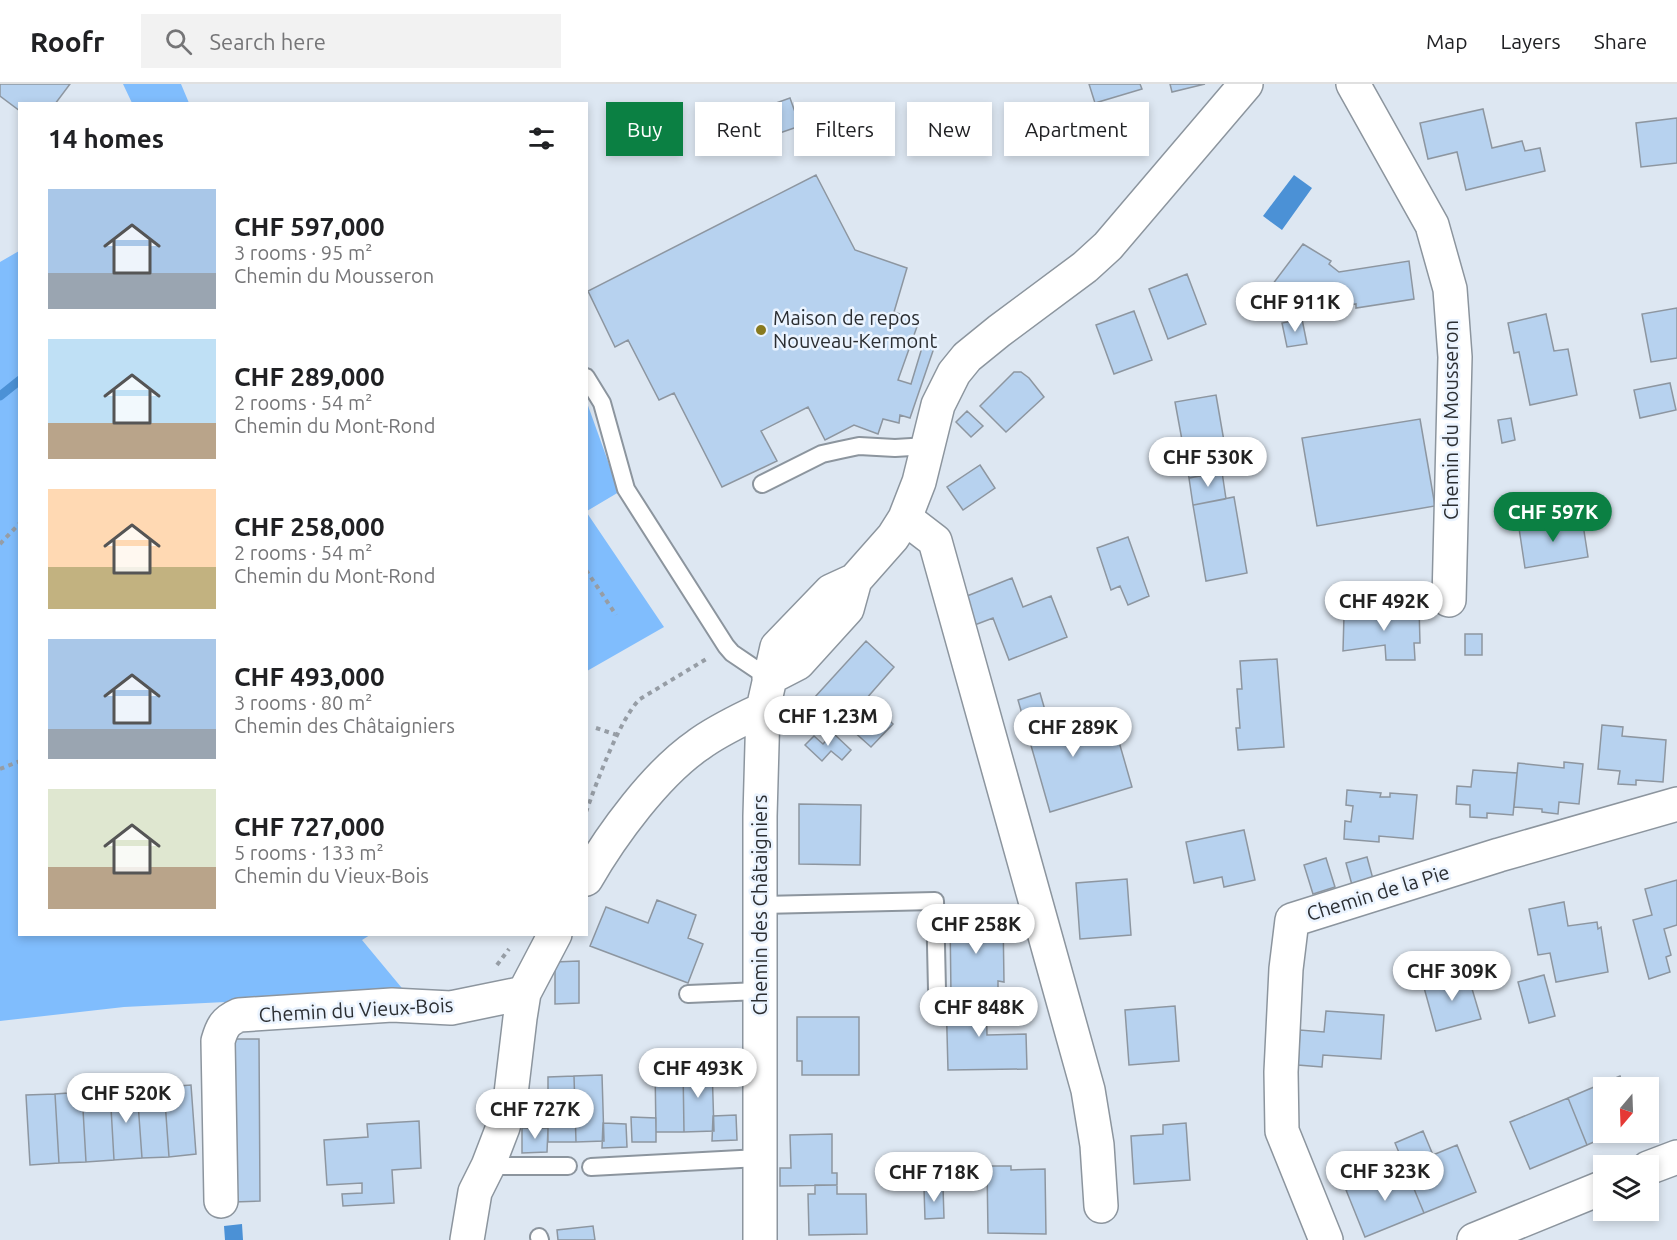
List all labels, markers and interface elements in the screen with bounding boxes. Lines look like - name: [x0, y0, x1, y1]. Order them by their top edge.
- search box: [141, 14, 561, 68]
- icon: search: [162, 25, 195, 58]
- text: Roofr: [30, 26, 105, 57]
- text: Search here: [210, 29, 326, 54]
- text: Map: [1426, 29, 1467, 53]
- text: Layers: [1500, 29, 1561, 53]
- text: Share: [1594, 29, 1647, 53]
- chip: Buy: [606, 102, 683, 156]
- chip: Rent: [695, 102, 782, 156]
- chip: Filters: [794, 102, 895, 156]
- chip: New: [907, 102, 992, 156]
- chip: Apartment: [1004, 102, 1149, 156]
- icon: filters: [525, 122, 558, 155]
- text: 14 homes: [48, 124, 164, 153]
- text: CHF 597,000: [234, 212, 385, 241]
- icon: home: [96, 213, 168, 285]
- text: 3 rooms · 95 m²: [234, 241, 372, 264]
- text: Chemin du Mousseron: [234, 264, 434, 287]
- pin: CHF 911K: [1233, 282, 1357, 333]
- text: CHF 911K: [1250, 290, 1340, 313]
- place label: Maison de repos Nouveau-Kermont: [773, 306, 938, 352]
- street label: Chemin du Mousseron: [1439, 320, 1462, 520]
- marker: Maison de repos Nouveau-Kermont: [754, 323, 768, 337]
- text: CHF 289,000: [234, 362, 385, 391]
- icon: home: [96, 363, 168, 435]
- text: 2 rooms · 54 m²: [234, 391, 372, 414]
- text: Chemin du Mont-Rond: [234, 414, 435, 437]
- pin: CHF 530K: [1146, 437, 1270, 488]
- text: CHF 530K: [1163, 445, 1253, 468]
- pin: CHF 597K: [1491, 492, 1615, 543]
- text: CHF 597K: [1508, 500, 1598, 523]
- text: CHF 258,000: [234, 512, 385, 541]
- icon: home: [96, 513, 168, 585]
- text: 2 rooms · 54 m²: [234, 541, 372, 564]
- text: Chemin du Mont-Rond: [234, 564, 435, 587]
- pin: CHF 492K: [1322, 581, 1446, 632]
- text: CHF 492K: [1339, 589, 1429, 612]
- text: CHF 493,000: [234, 662, 385, 691]
- icon: home: [96, 663, 168, 735]
- text: 3 rooms · 80 m²: [234, 691, 372, 714]
- pin: CHF 1.23M: [759, 696, 897, 747]
- text: CHF 1.23M: [778, 704, 878, 727]
- pin: CHF 289K: [1011, 707, 1135, 758]
- text: Chemin des Châtaigniers: [234, 714, 455, 737]
- text: CHF 289K: [1028, 715, 1118, 738]
- street label: Chemin des Châtaigniers: [748, 795, 771, 1015]
- text: CHF 727,000: [234, 812, 385, 841]
- icon: home: [96, 813, 168, 885]
- text: 5 rooms · 133 m²: [234, 841, 384, 864]
- street label: Chemin de la Pie: [1304, 860, 1452, 925]
- text: Chemin du Vieux-Bois: [234, 864, 429, 887]
- pin: CHF 258K: [914, 904, 1038, 955]
- text: CHF 258K: [931, 912, 1021, 935]
- pin: CHF 309K: [1390, 951, 1514, 1002]
- text: CHF 309K: [1407, 959, 1497, 982]
- pin: CHF 848K: [917, 987, 1041, 1038]
- street label: Chemin du Vieux-Bois: [258, 993, 454, 1026]
- text: CHF 848K: [934, 995, 1024, 1018]
- pin: CHF 493K: [636, 1048, 760, 1099]
- text: CHF 493K: [653, 1056, 743, 1079]
- pin: CHF 520K: [64, 1073, 188, 1124]
- north arrow: [1593, 1077, 1659, 1143]
- map controls: [1593, 1077, 1659, 1221]
- text: CHF 520K: [81, 1081, 171, 1104]
- pin: CHF 727K: [473, 1089, 597, 1140]
- text: CHF 727K: [490, 1097, 580, 1120]
- pin: CHF 323K: [1323, 1151, 1447, 1202]
- pin: CHF 718K: [872, 1152, 996, 1203]
- button: layers: [1593, 1155, 1659, 1221]
- text: CHF 323K: [1340, 1159, 1430, 1182]
- text: CHF 718K: [889, 1160, 979, 1183]

